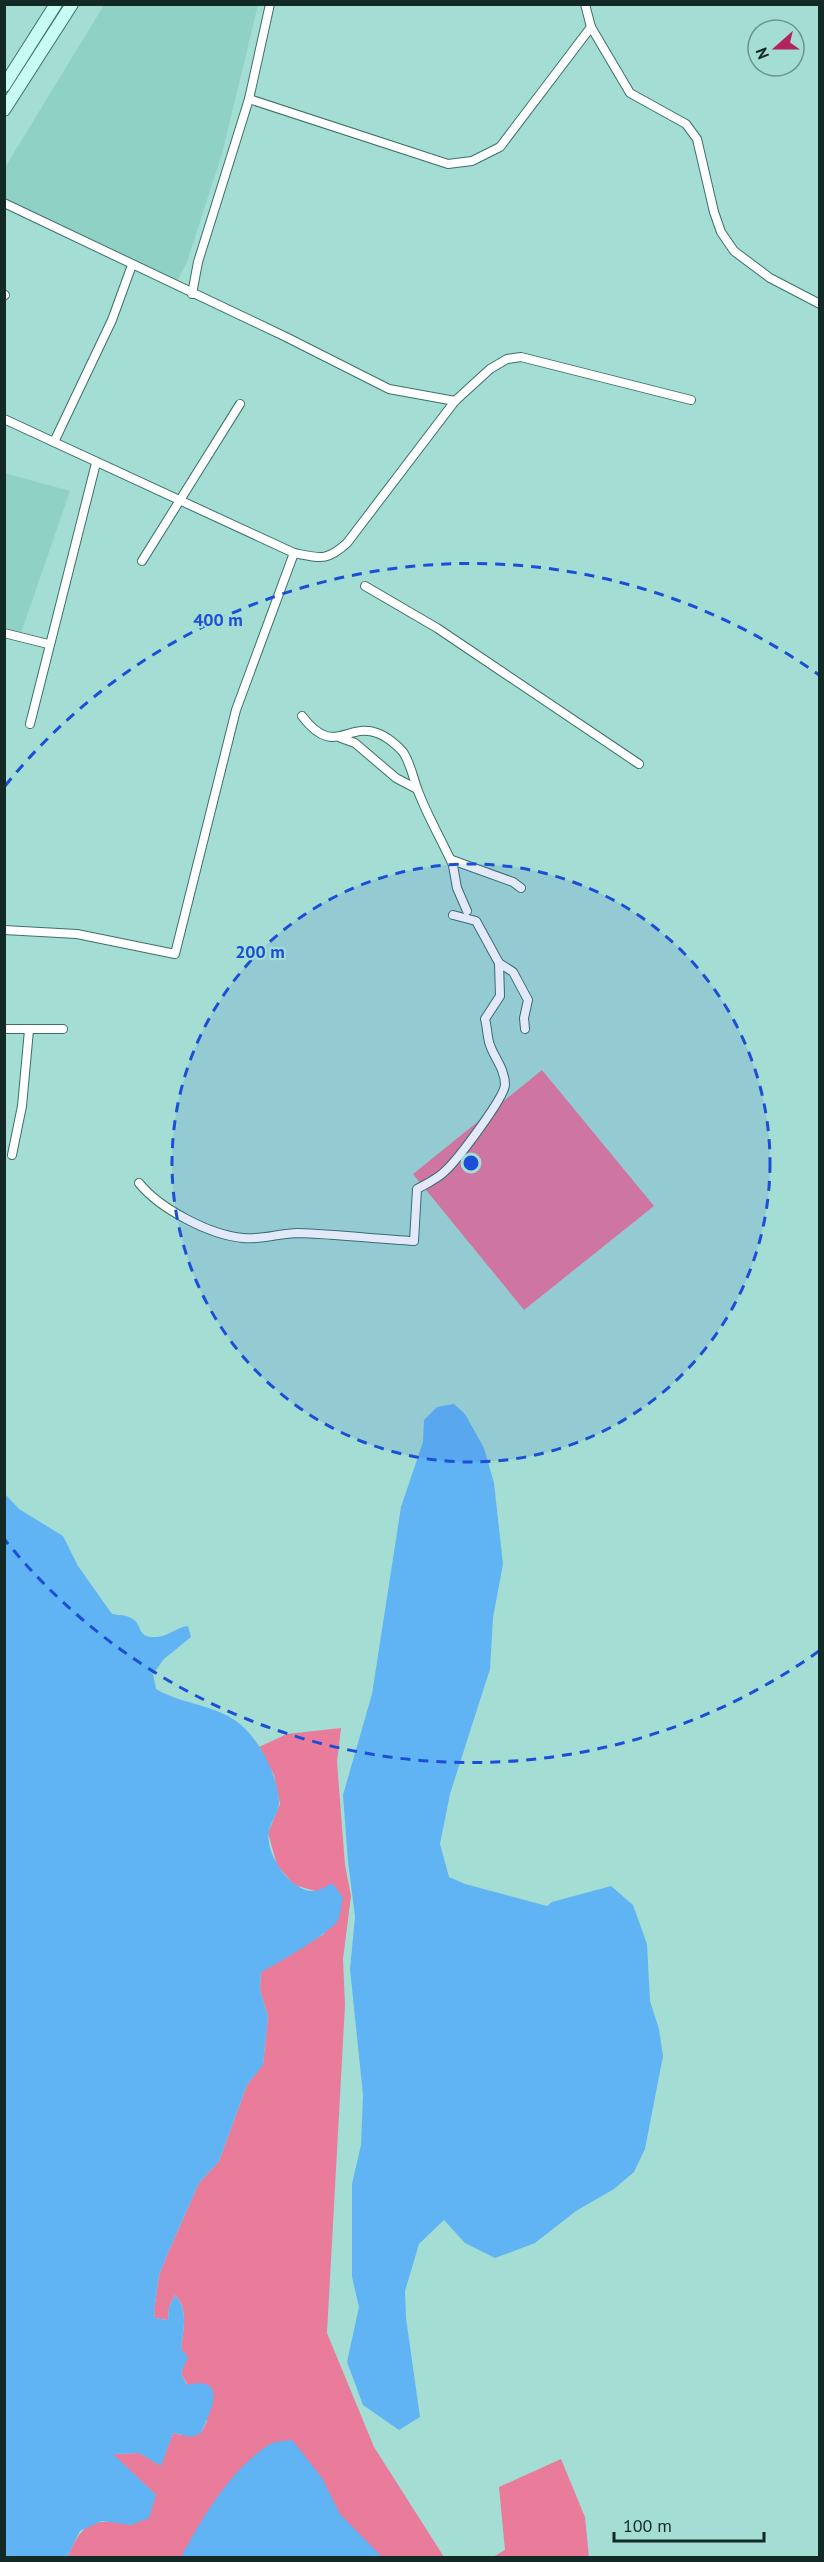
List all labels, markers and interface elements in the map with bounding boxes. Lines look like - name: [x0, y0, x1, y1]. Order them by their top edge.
- north arrow: [746, 18, 806, 78]
- text: N: [751, 45, 773, 62]
- text: 400 m: [193, 608, 243, 631]
- text: 200 m: [235, 940, 285, 963]
- centre of rings: [461, 1153, 481, 1173]
- scale bar: [614, 2505, 764, 2543]
- text: 100 m: [623, 2514, 672, 2537]

